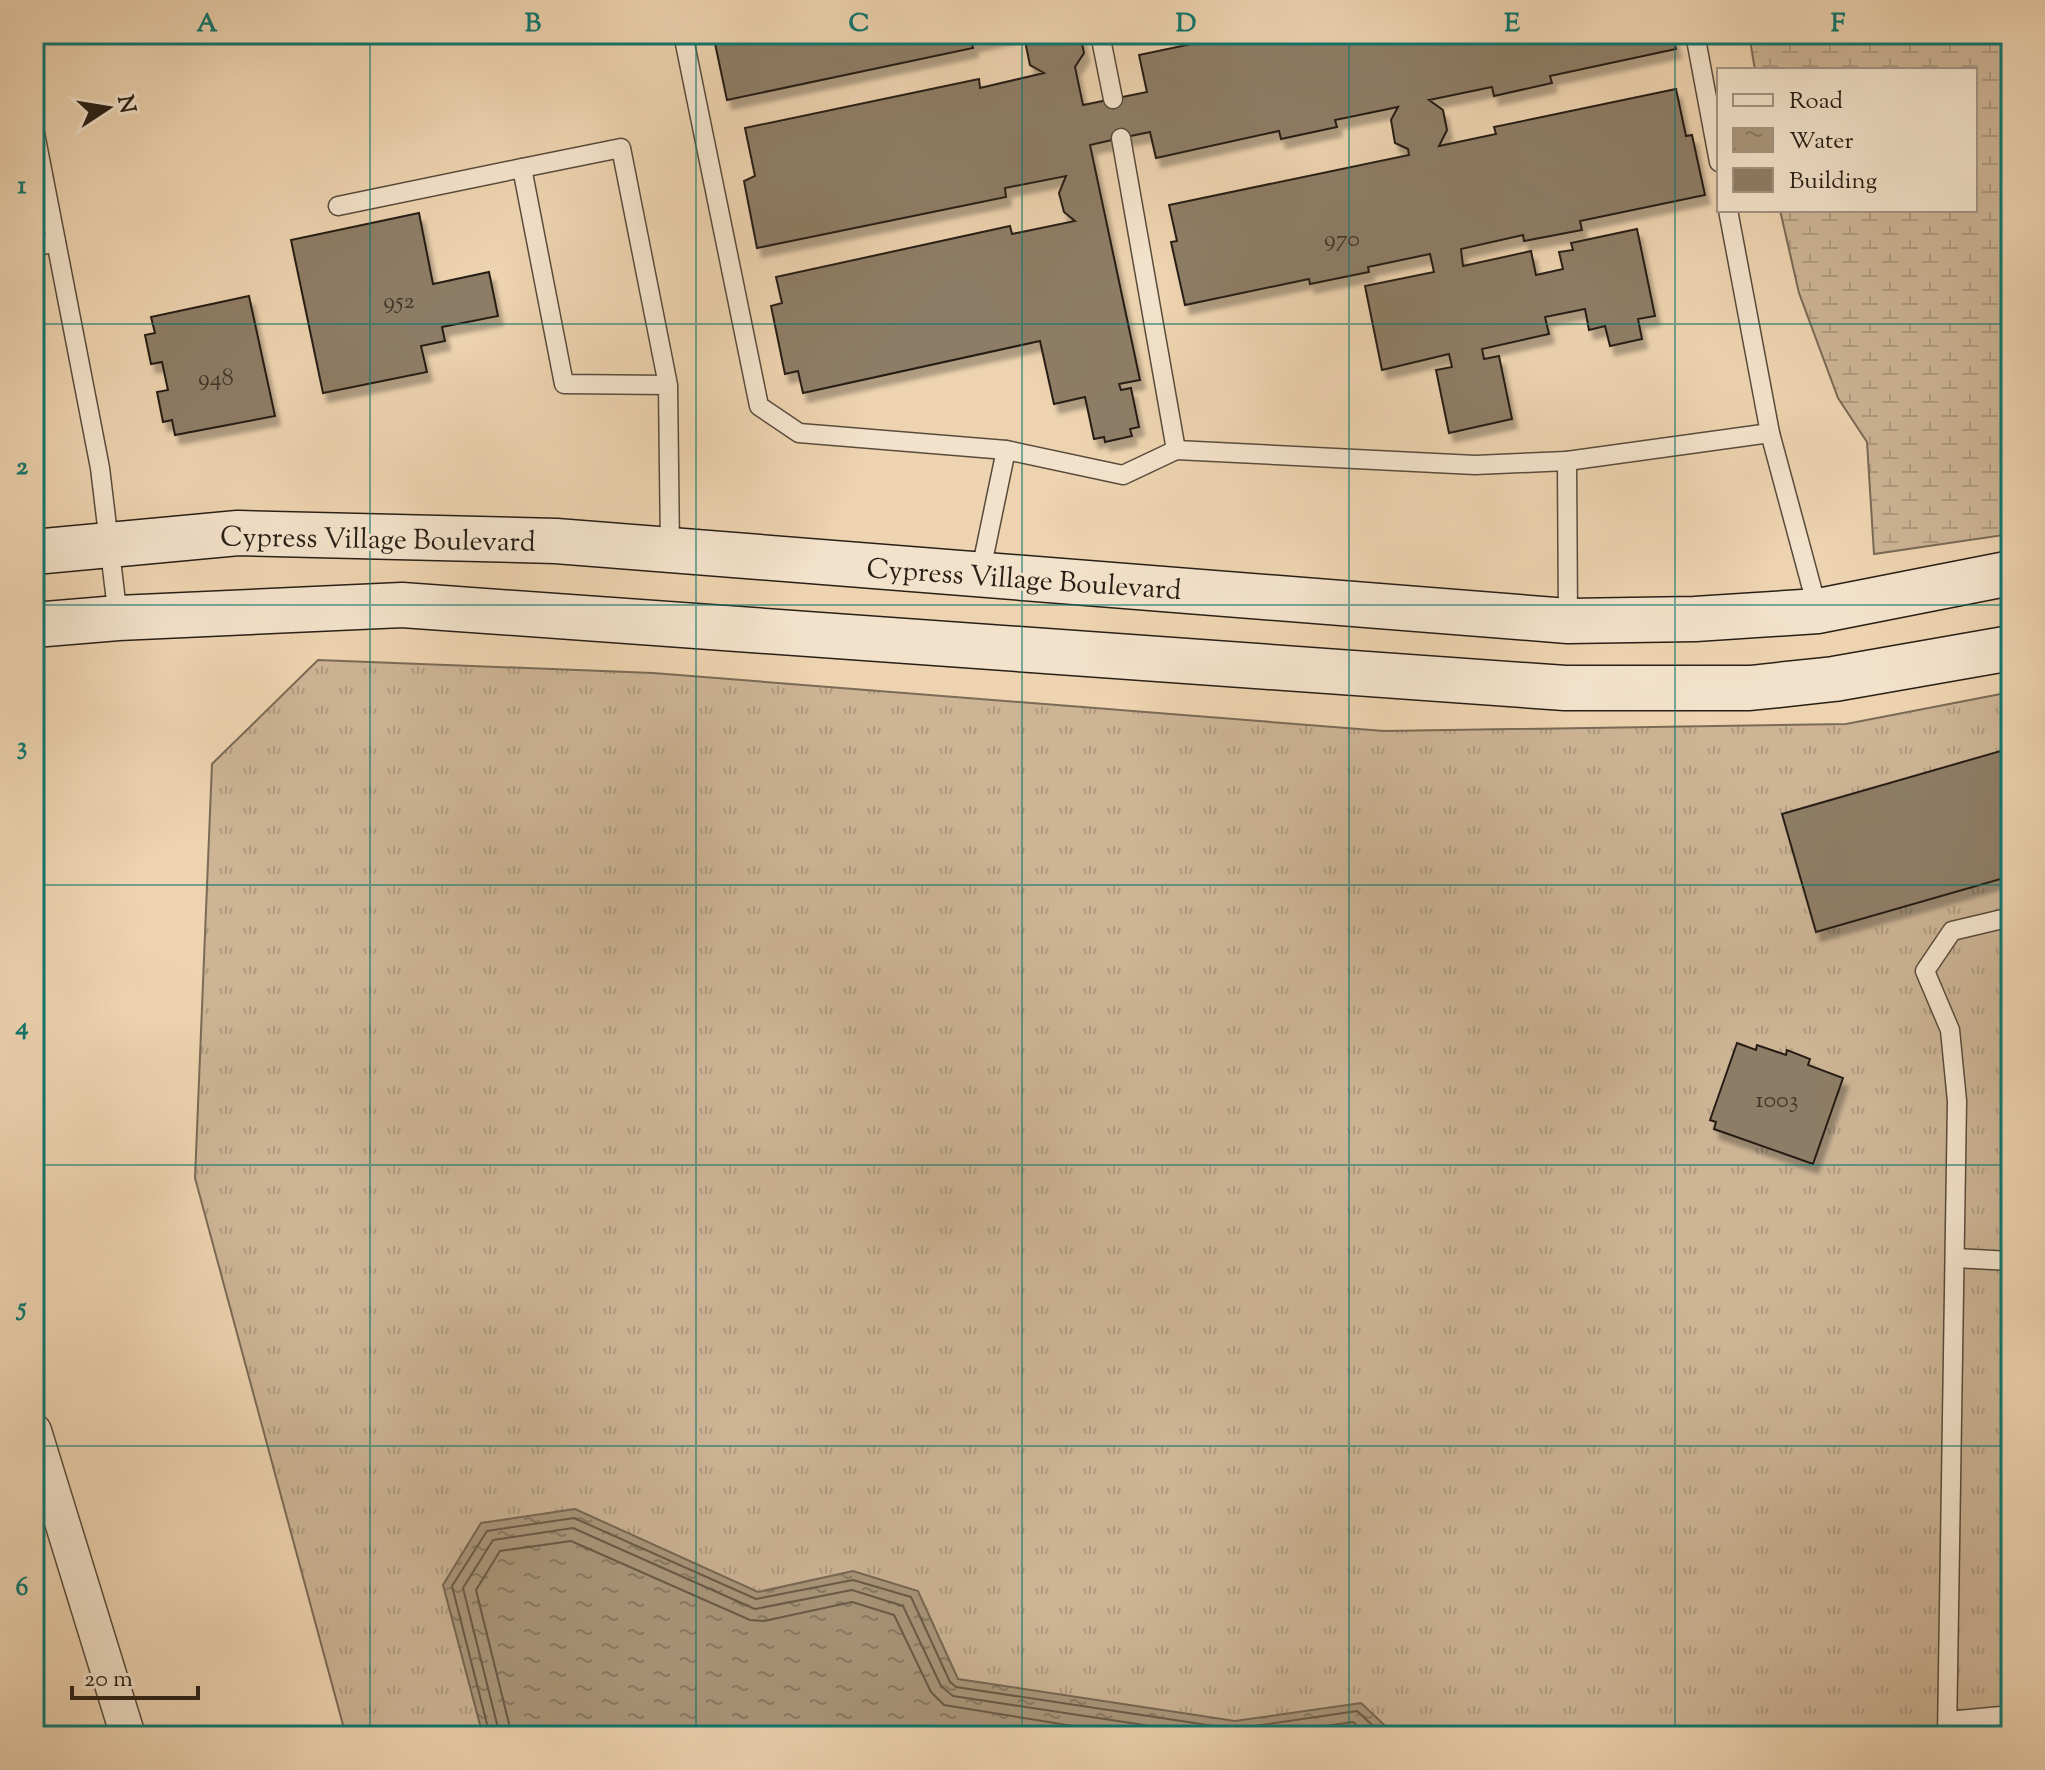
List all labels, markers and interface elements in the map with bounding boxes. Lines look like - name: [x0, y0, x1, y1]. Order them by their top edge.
- text: A: [196, 6, 218, 43]
- text: B: [525, 6, 542, 43]
- text: C: [849, 6, 869, 43]
- text: D: [1176, 6, 1196, 43]
- text: E: [1504, 6, 1520, 43]
- text: F: [1831, 6, 1846, 43]
- north arrow: [68, 68, 148, 148]
- legend: [1717, 68, 1977, 212]
- text: Road: [1789, 85, 1843, 119]
- text: N: [107, 93, 142, 117]
- text: Water: [1789, 125, 1853, 159]
- text: Building: [1789, 165, 1878, 199]
- text: 1: [18, 168, 27, 205]
- house number: 970: [1324, 223, 1360, 257]
- house number: 952: [383, 285, 415, 319]
- house number: 948: [198, 362, 234, 396]
- text: 2: [16, 449, 29, 486]
- street label: Cypress Village Boulevard: [220, 518, 536, 564]
- street label: Cypress Village Boulevard: [865, 550, 1183, 612]
- text: 3: [17, 729, 27, 766]
- text: 4: [14, 1009, 29, 1046]
- house number: 1003: [1755, 1084, 1799, 1118]
- text: 5: [16, 1290, 27, 1327]
- text: 6: [16, 1570, 29, 1607]
- scale bar: [72, 1650, 198, 1700]
- text: 20 m: [84, 1663, 133, 1697]

